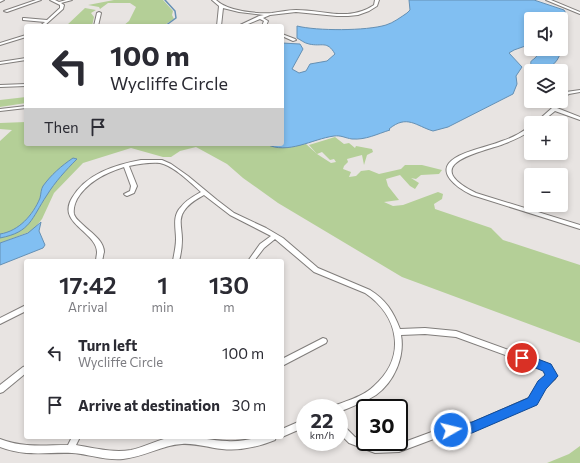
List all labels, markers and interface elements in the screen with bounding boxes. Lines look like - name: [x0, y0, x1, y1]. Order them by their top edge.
- map controls: [524, 12, 568, 212]
- button: sound: [524, 12, 568, 56]
- text: 100 m: [110, 38, 190, 72]
- icon: left: [44, 40, 96, 92]
- button: layers: [524, 64, 568, 108]
- text: Wycliffe Circle: [110, 72, 228, 94]
- icon: arrive: [87, 116, 109, 138]
- button: +: [524, 116, 568, 160]
- text: Then: [44, 118, 79, 136]
- button: −: [524, 168, 568, 212]
- text: 17:42: [59, 270, 117, 299]
- text: 1: [157, 270, 168, 299]
- text: 130: [209, 270, 249, 299]
- text: Arrival: [68, 299, 107, 315]
- text: min: [152, 299, 174, 315]
- text: m: [223, 299, 235, 315]
- text: Turn left: [78, 336, 137, 354]
- pin: [505, 341, 539, 375]
- icon: left: [44, 342, 66, 364]
- text: 100 m: [222, 344, 264, 362]
- icon: arrive: [511, 347, 533, 369]
- text: Wycliffe Circle: [78, 354, 163, 370]
- icon: arrive: [44, 394, 66, 416]
- text: Arrive at destination: [78, 396, 220, 414]
- text: 30 m: [232, 396, 266, 414]
- speed limit sign: 30: [356, 399, 408, 451]
- text: 22: [311, 408, 333, 432]
- position arrow: [430, 409, 472, 451]
- text: km/h: [310, 429, 334, 441]

